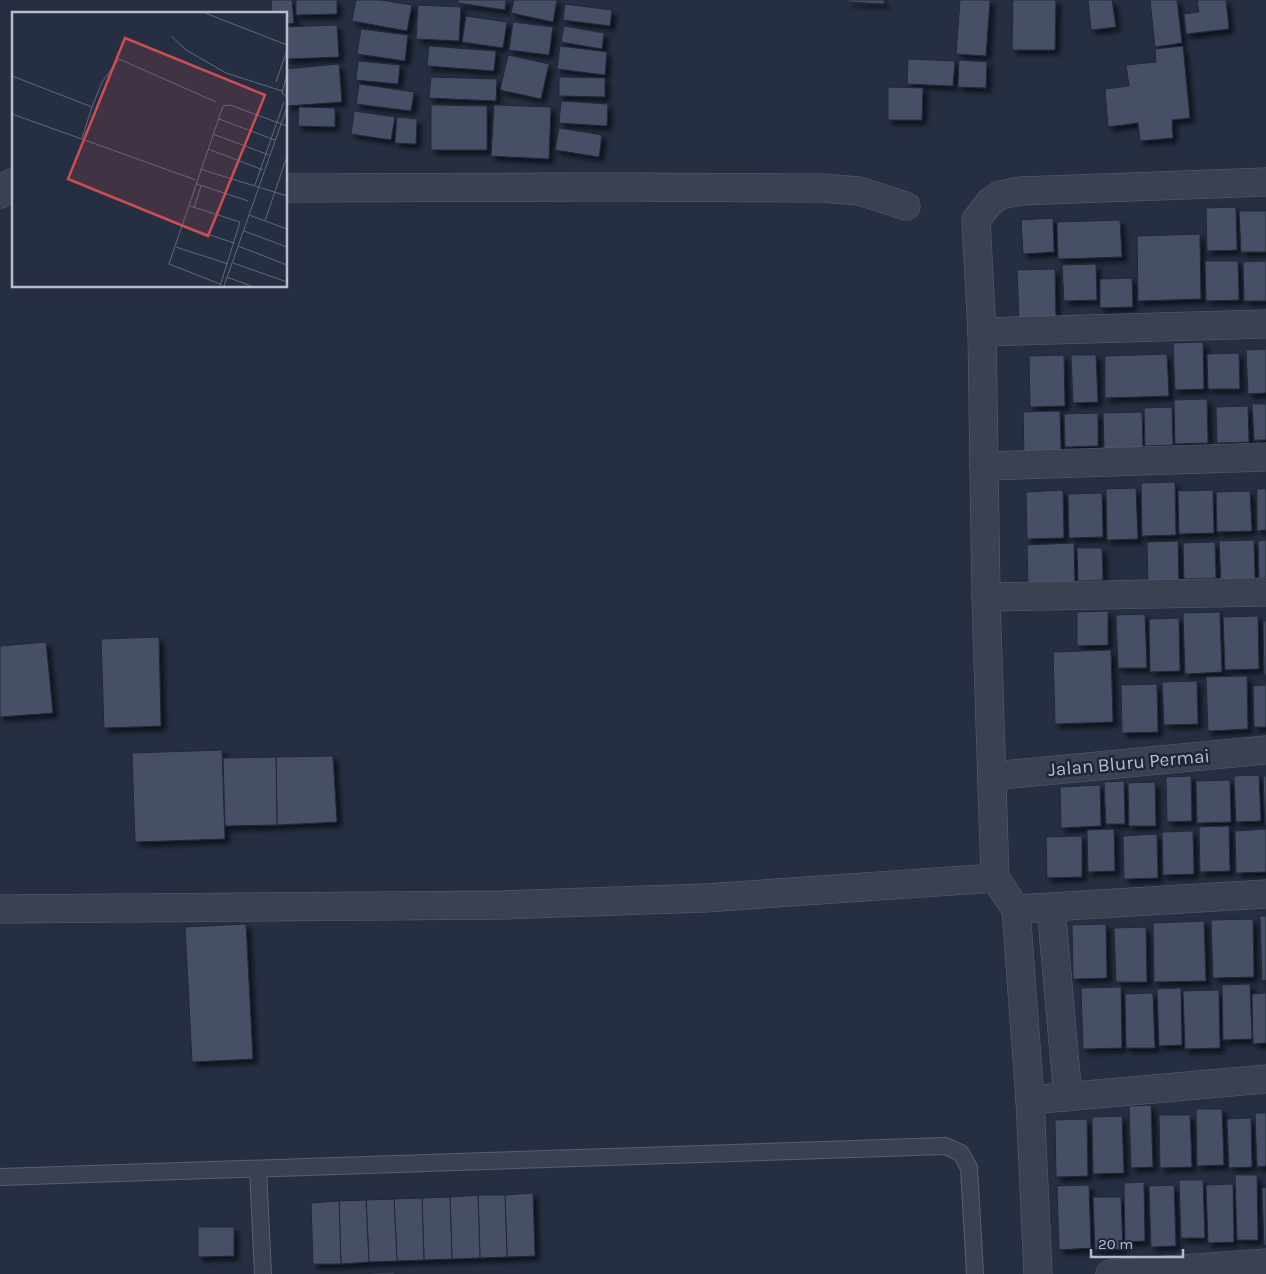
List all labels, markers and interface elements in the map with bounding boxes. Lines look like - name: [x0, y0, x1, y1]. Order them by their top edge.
- inset map: [12, 12, 288, 288]
- street label: Jalan Bluru Permai: [1047, 745, 1211, 781]
- scale bar: [1091, 1226, 1184, 1258]
- text: 20 m: [1098, 1235, 1133, 1253]

